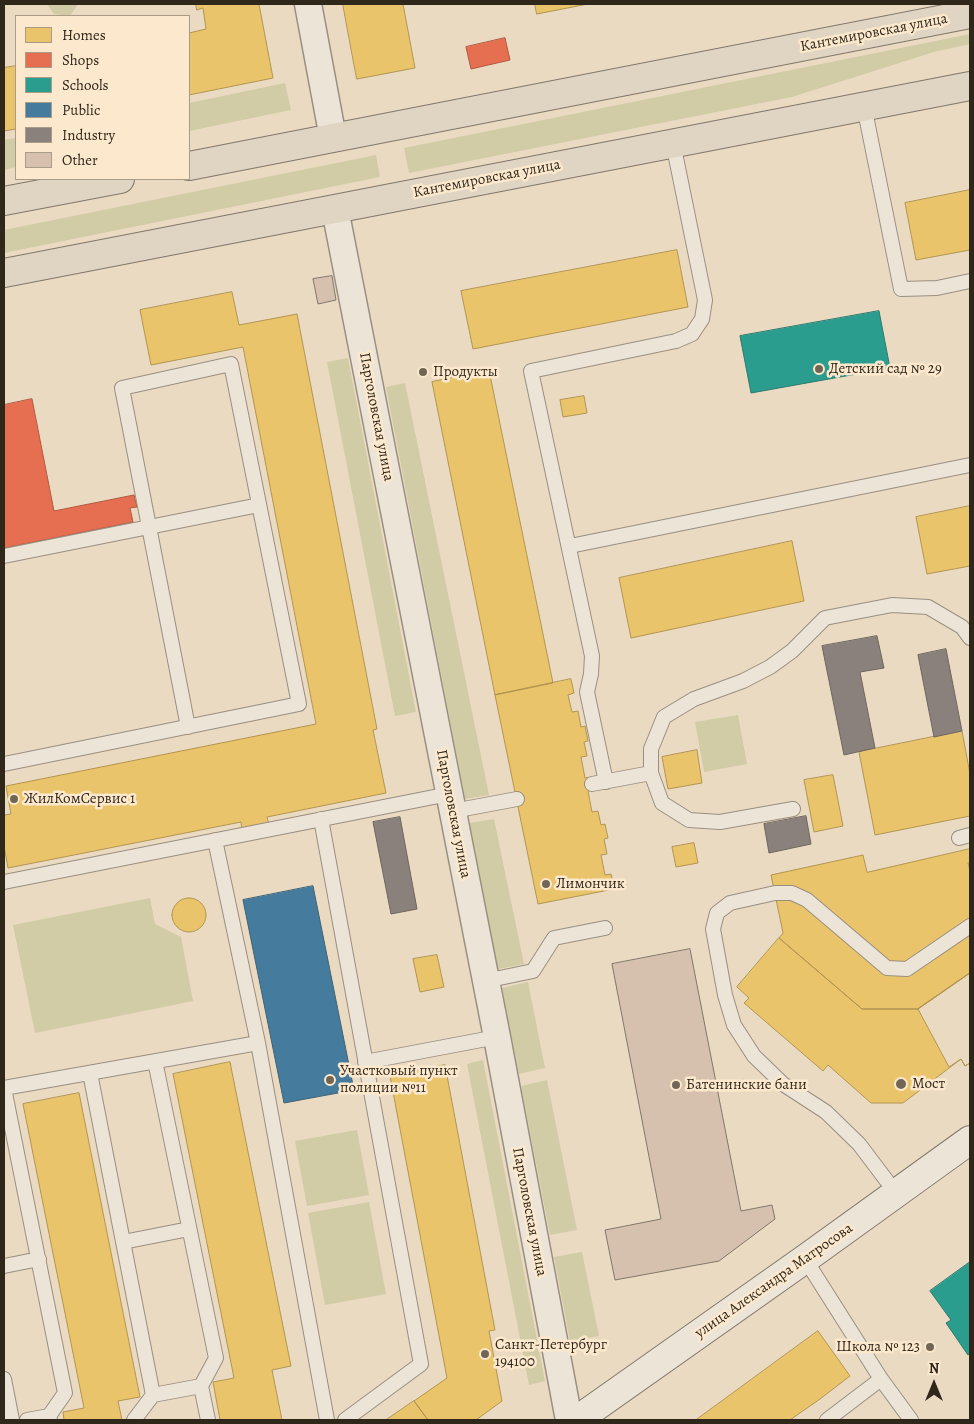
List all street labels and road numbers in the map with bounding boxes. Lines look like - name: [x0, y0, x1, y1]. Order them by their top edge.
- street label: Кантемировская улица: [799, 10, 949, 56]
- street label: Кантемировская улица: [412, 156, 562, 202]
- street label: Парголовская улица: [355, 351, 397, 483]
- street label: Парголовская улица: [432, 748, 474, 880]
- street label: Парголовская улица: [508, 1146, 550, 1278]
- street label: улица Александра Матросова: [692, 1220, 856, 1342]

